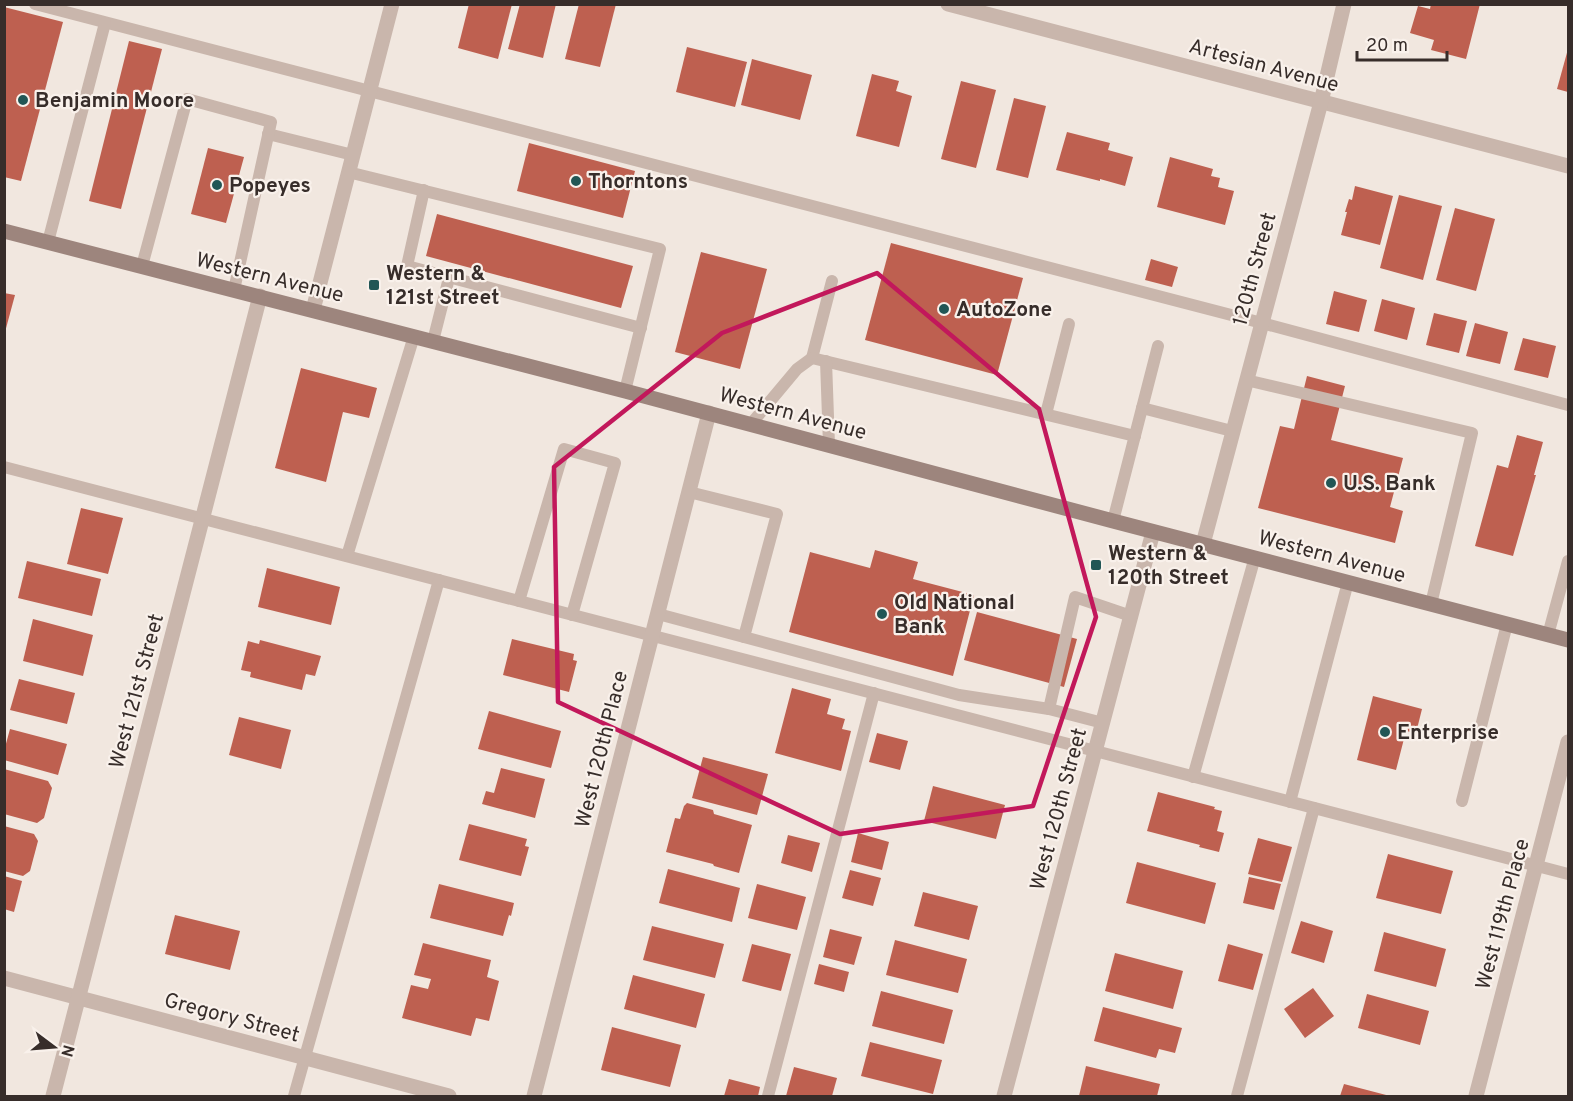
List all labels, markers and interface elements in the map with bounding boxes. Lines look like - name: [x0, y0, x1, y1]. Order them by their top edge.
- scale bar: [1357, 24, 1447, 62]
- street label: Artesian Avenue: [1186, 33, 1342, 99]
- text: 20 m: [1366, 35, 1408, 58]
- place label: Benjamin Moore: [35, 88, 194, 115]
- marker: Benjamin Moore: [16, 93, 30, 107]
- place label: Thorntons: [588, 169, 688, 196]
- place label: Popeyes: [229, 173, 311, 200]
- marker: Thorntons: [569, 174, 583, 188]
- marker: Popeyes: [210, 178, 224, 192]
- street label: 120th Street: [1227, 210, 1284, 329]
- street label: Western Avenue: [193, 247, 346, 310]
- place label: Western & 121st Street: [386, 261, 499, 312]
- marker: Western & 121st Street: [367, 278, 381, 292]
- place label: AutoZone: [956, 297, 1052, 324]
- marker: AutoZone: [937, 302, 951, 316]
- street label: Western Avenue: [716, 382, 869, 447]
- place label: U.S. Bank: [1343, 471, 1436, 498]
- marker: U.S. Bank: [1324, 476, 1338, 490]
- street label: Western Avenue: [1255, 525, 1408, 590]
- place label: Western & 120th Street: [1108, 541, 1229, 592]
- marker: Western & 120th Street: [1089, 558, 1103, 572]
- place label: Old National Bank: [894, 590, 1015, 641]
- marker: Old National Bank: [875, 607, 889, 621]
- street label: West 121st Street: [104, 611, 171, 772]
- street label: West 120th Place: [570, 668, 635, 831]
- place label: Enterprise: [1397, 720, 1499, 747]
- street label: West 120th Street: [1025, 725, 1094, 894]
- marker: Enterprise: [1378, 725, 1392, 739]
- street label: West 119th Place: [1470, 836, 1537, 993]
- street label: Gregory Street: [161, 987, 302, 1050]
- north arrow: [24, 1017, 84, 1077]
- text: N: [55, 1042, 78, 1059]

